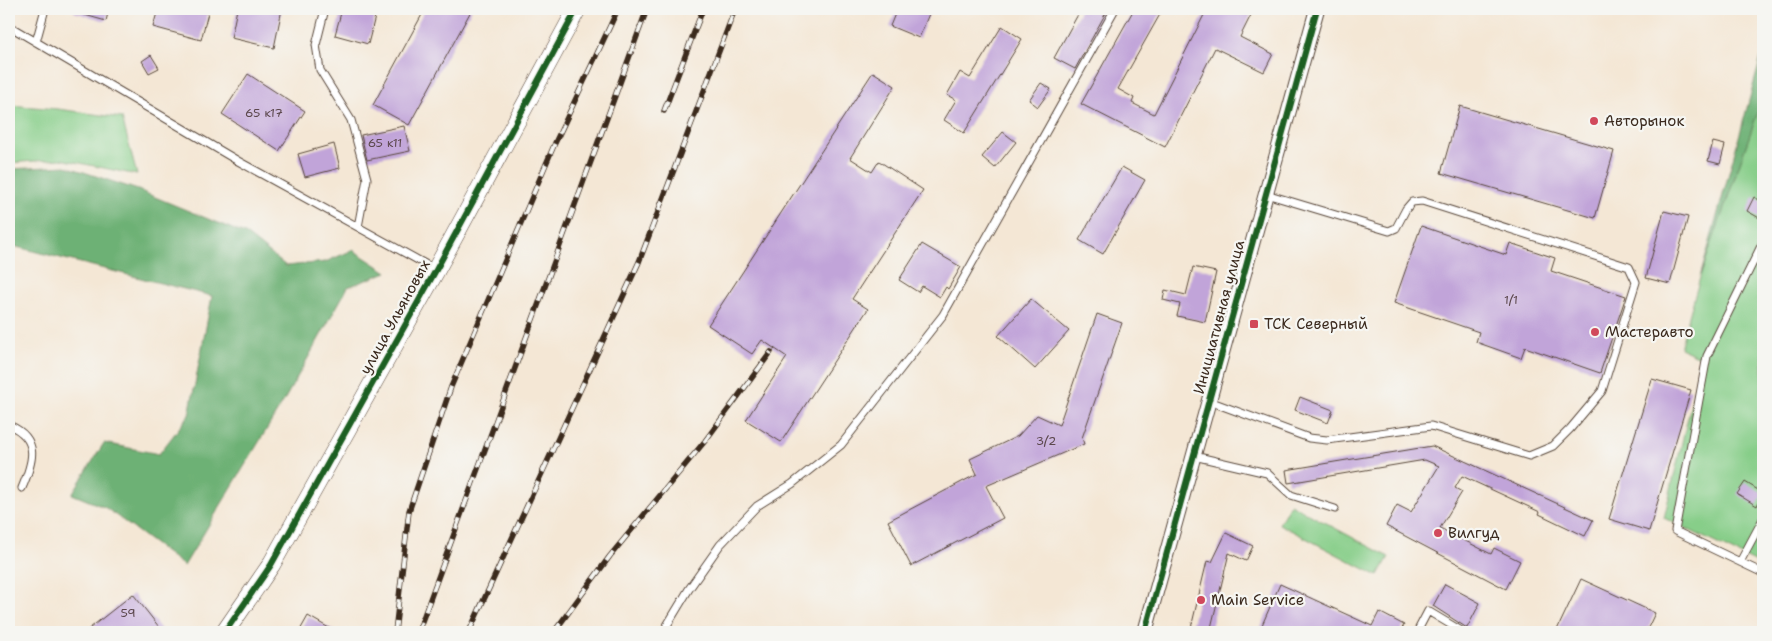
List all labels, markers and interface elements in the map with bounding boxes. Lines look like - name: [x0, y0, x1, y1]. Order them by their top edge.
- house number: 65 к17: [245, 105, 283, 121]
- place label: Авторынок: [1604, 111, 1684, 131]
- marker: Авторынок: [1588, 115, 1600, 127]
- house number: 65 к11: [368, 135, 402, 151]
- street label: Инициативная улица: [1189, 237, 1249, 396]
- street label: улица Ульяновых: [355, 256, 435, 378]
- house number: 1/1: [1504, 292, 1518, 308]
- place label: ТСК Северный: [1264, 314, 1368, 334]
- marker: ТСК Северный: [1248, 318, 1260, 330]
- place label: Мастеравто: [1605, 322, 1694, 342]
- marker: Мастеравто: [1589, 326, 1601, 338]
- house number: 3/2: [1036, 433, 1056, 449]
- place label: Вилгуд: [1448, 523, 1500, 543]
- marker: Вилгуд: [1432, 527, 1444, 539]
- place label: Main Service: [1211, 590, 1304, 610]
- marker: Main Service: [1195, 594, 1207, 606]
- house number: 59: [120, 605, 136, 621]

